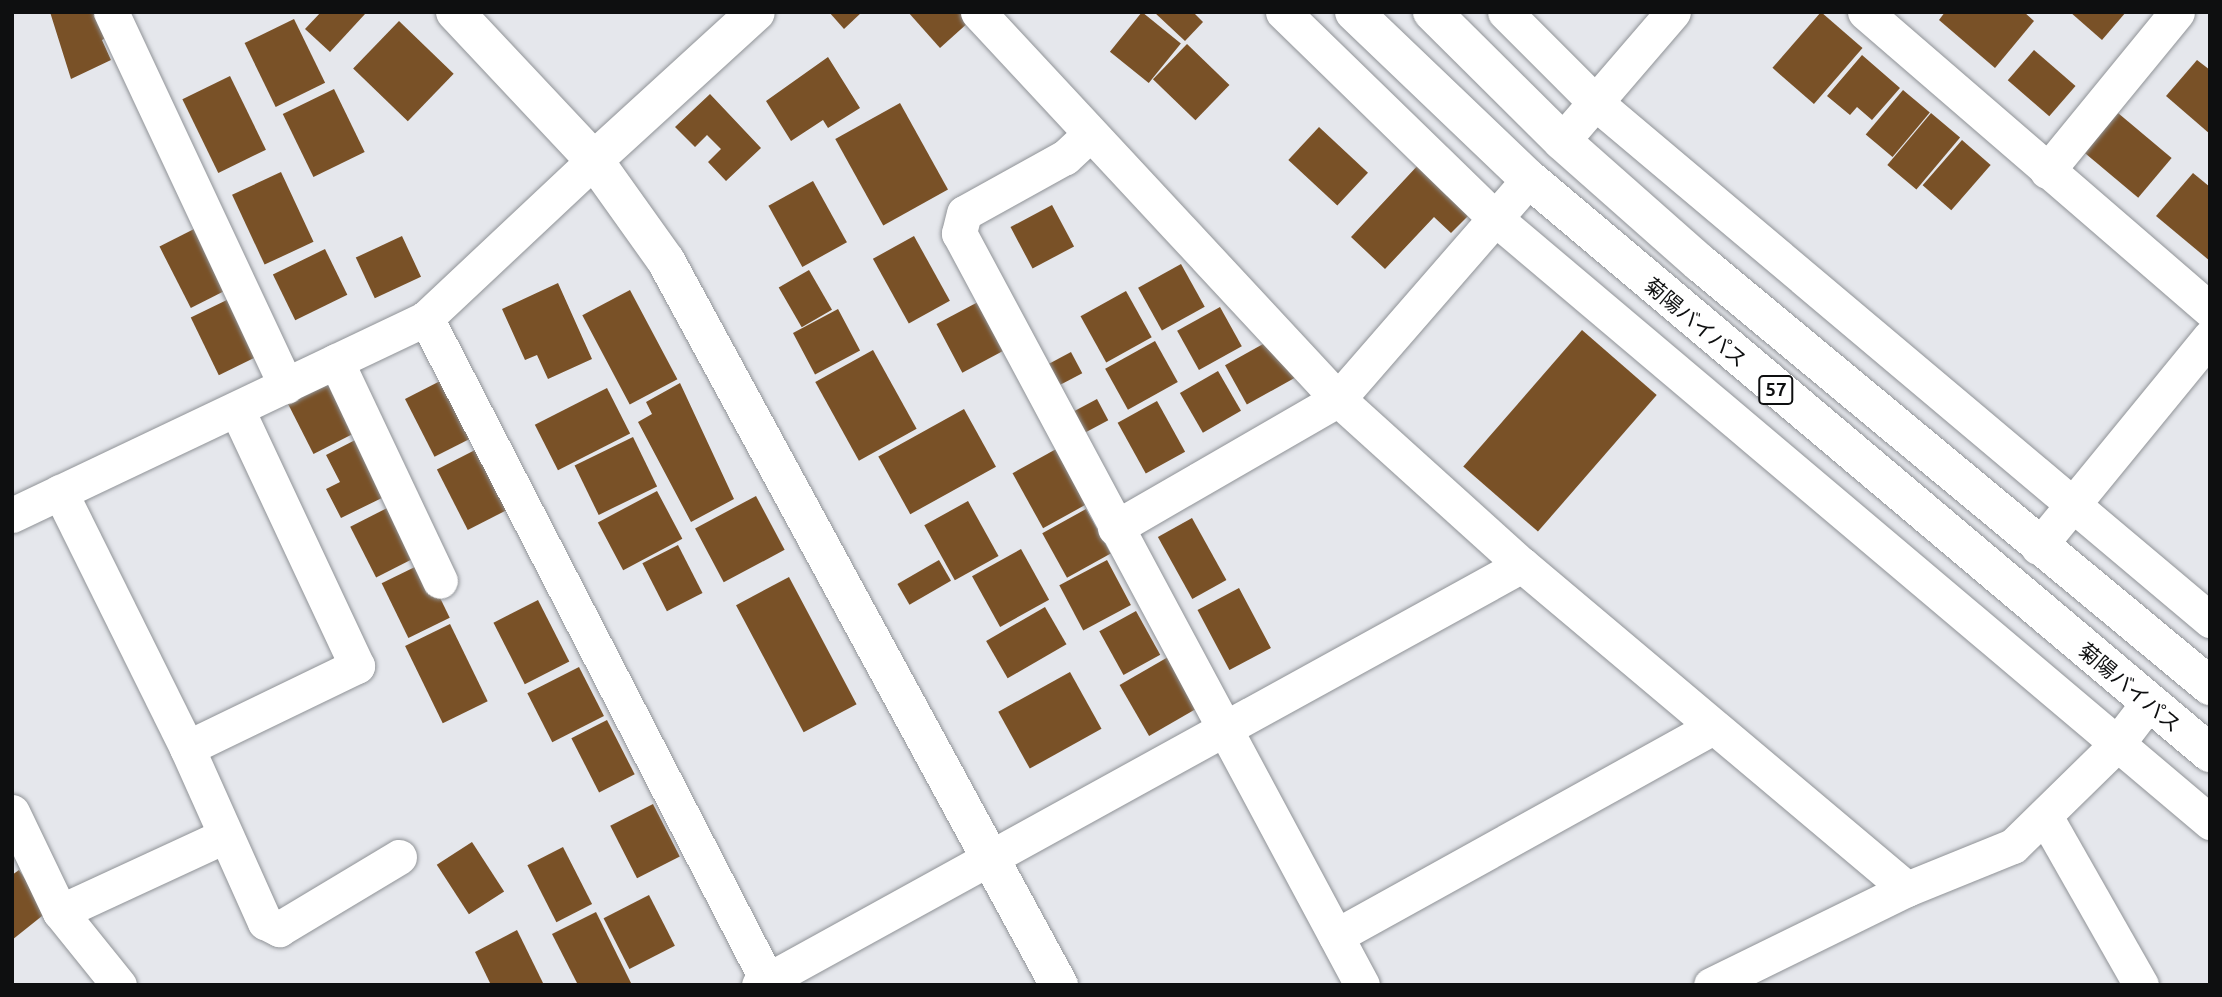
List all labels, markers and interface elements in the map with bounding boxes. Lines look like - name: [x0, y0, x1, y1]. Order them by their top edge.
- street label: 菊陽バイパス: [1640, 272, 1752, 372]
- road number: 57: [1757, 374, 1795, 406]
- street label: 菊陽バイパス: [2074, 637, 2186, 737]

